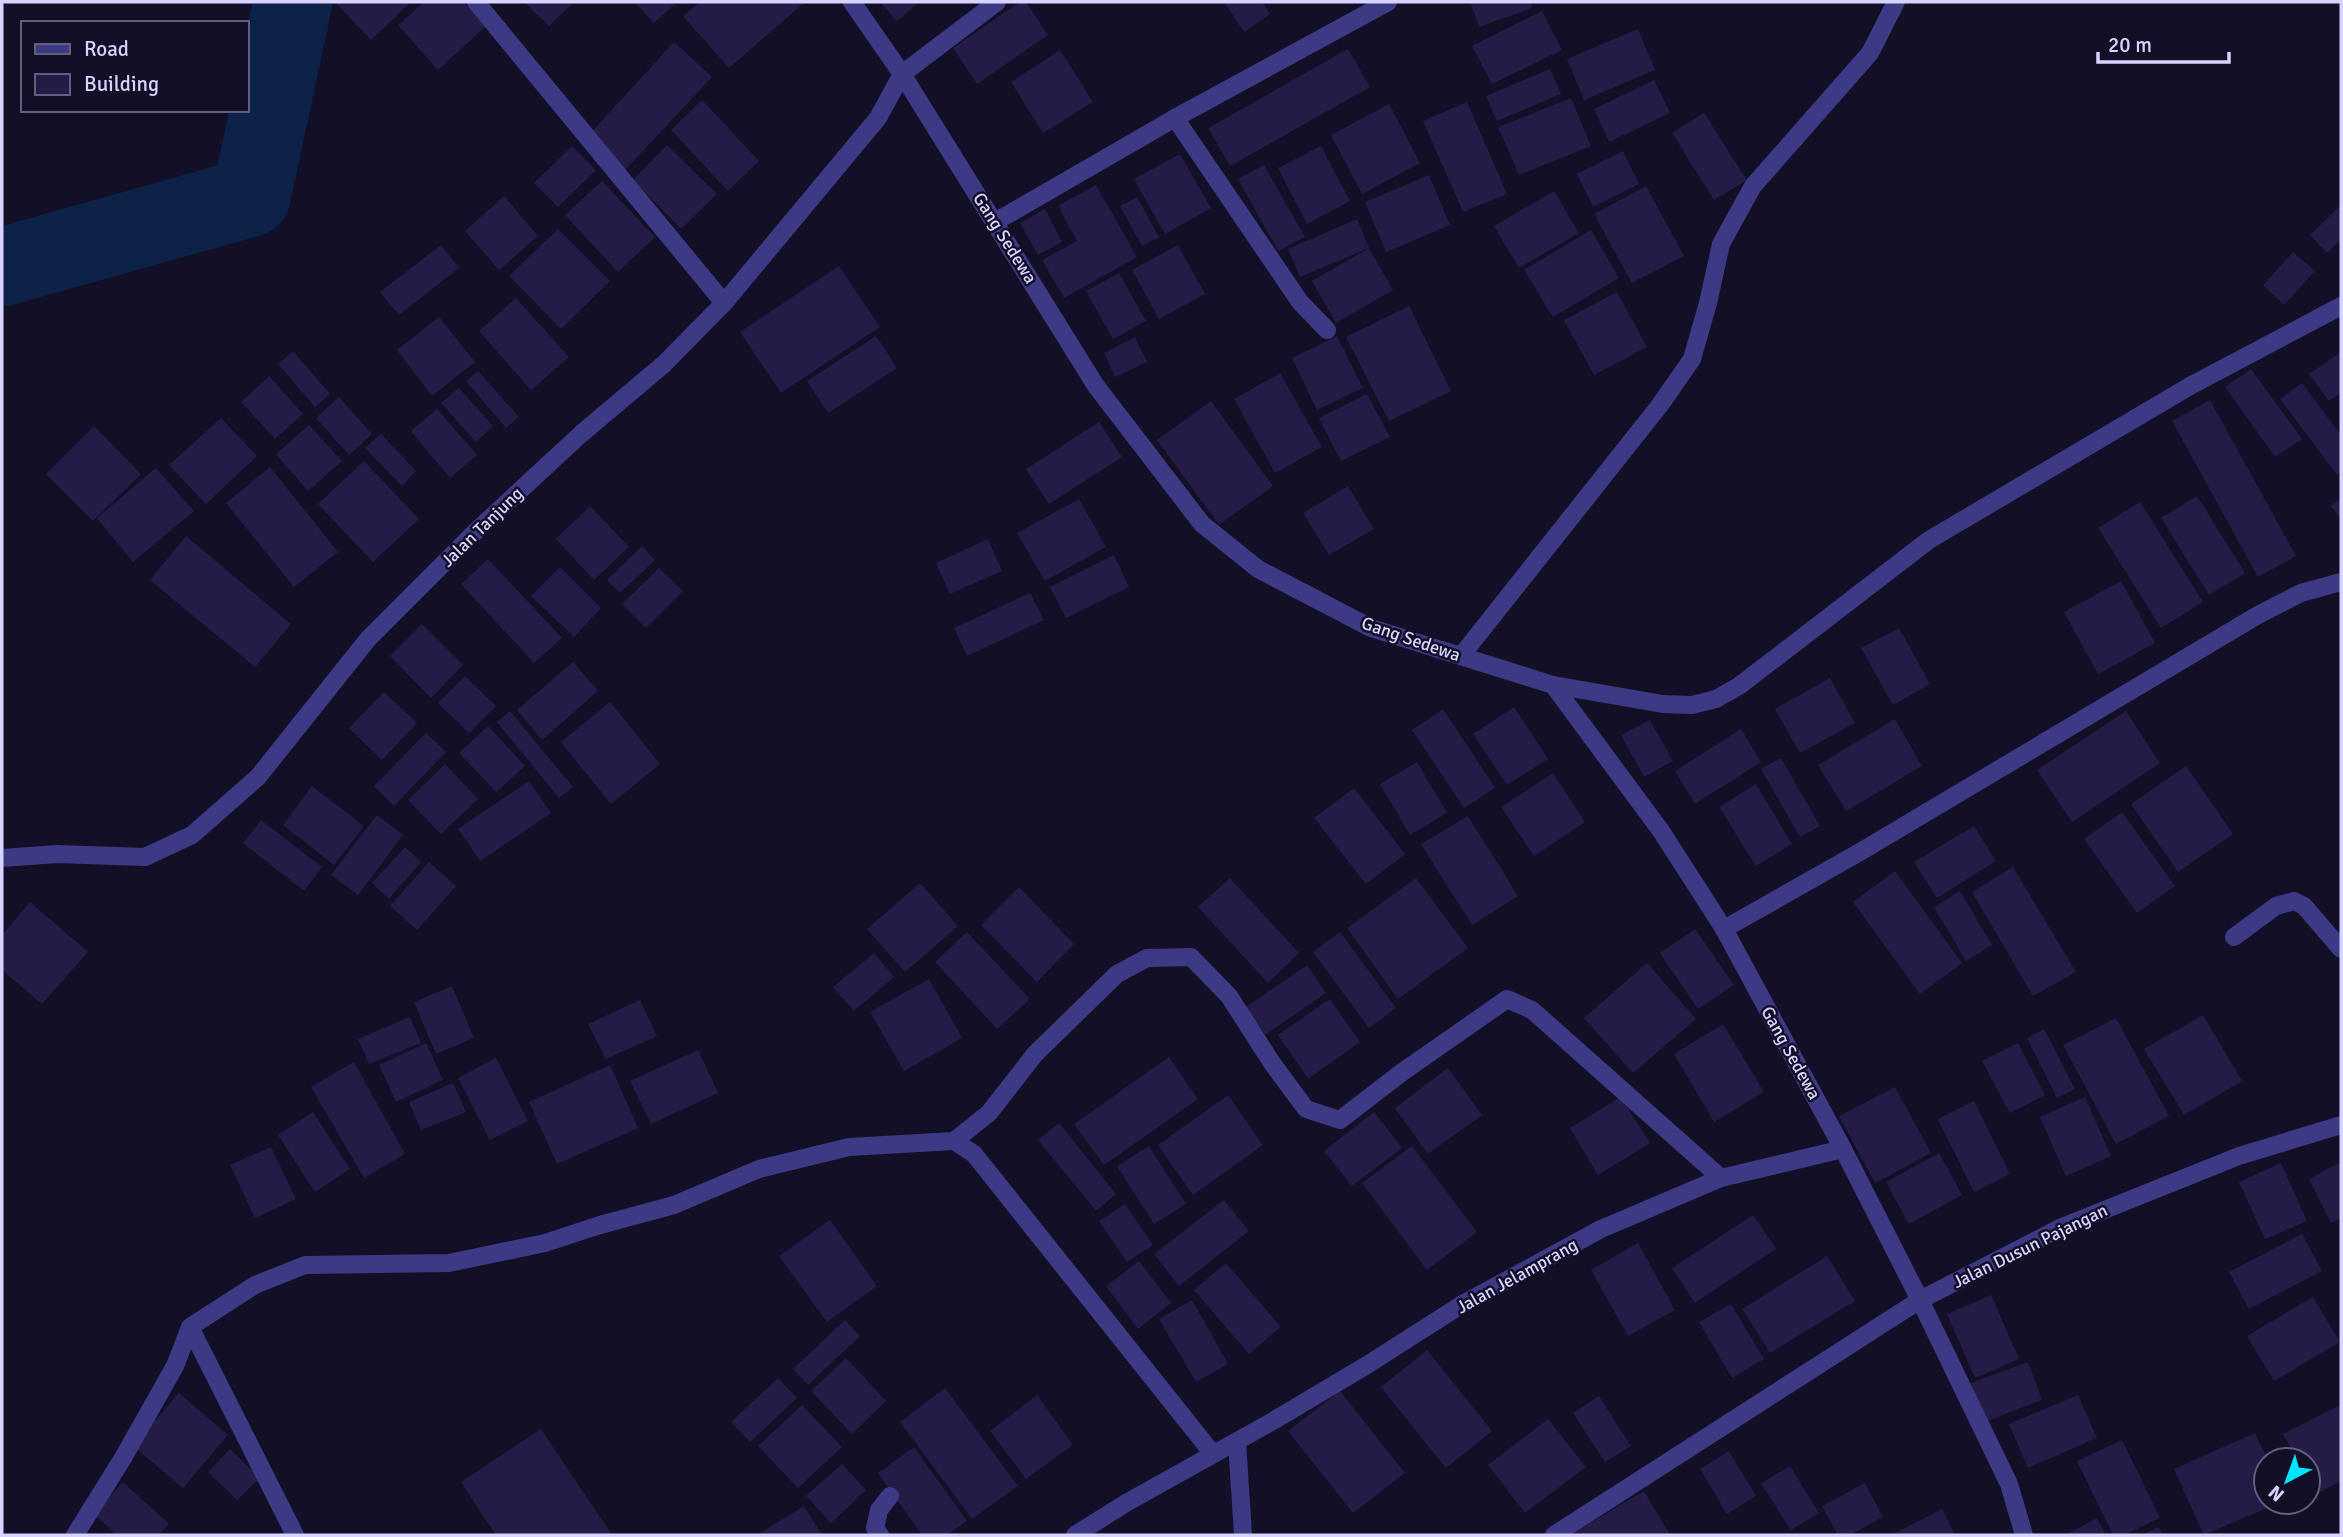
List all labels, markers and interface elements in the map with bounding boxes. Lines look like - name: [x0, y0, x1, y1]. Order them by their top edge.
- legend: [21, 21, 248, 112]
- scale bar: [2098, 21, 2229, 65]
- text: 20 m: [2108, 32, 2152, 58]
- text: Road: [84, 36, 129, 62]
- text: Building: [84, 71, 159, 97]
- street label: Gang Sedewa: [968, 188, 1042, 288]
- street label: Jalan Tanjung: [436, 482, 528, 572]
- street label: Gang Sedewa: [1359, 612, 1463, 666]
- street label: Gang Sedewa: [1756, 1003, 1826, 1103]
- street label: Jalan Dusun Pajangan: [1949, 1199, 2111, 1293]
- street label: Jalan Jelamprang: [1453, 1234, 1581, 1318]
- north arrow: [2252, 1446, 2322, 1516]
- text: N: [2264, 1480, 2289, 1506]

